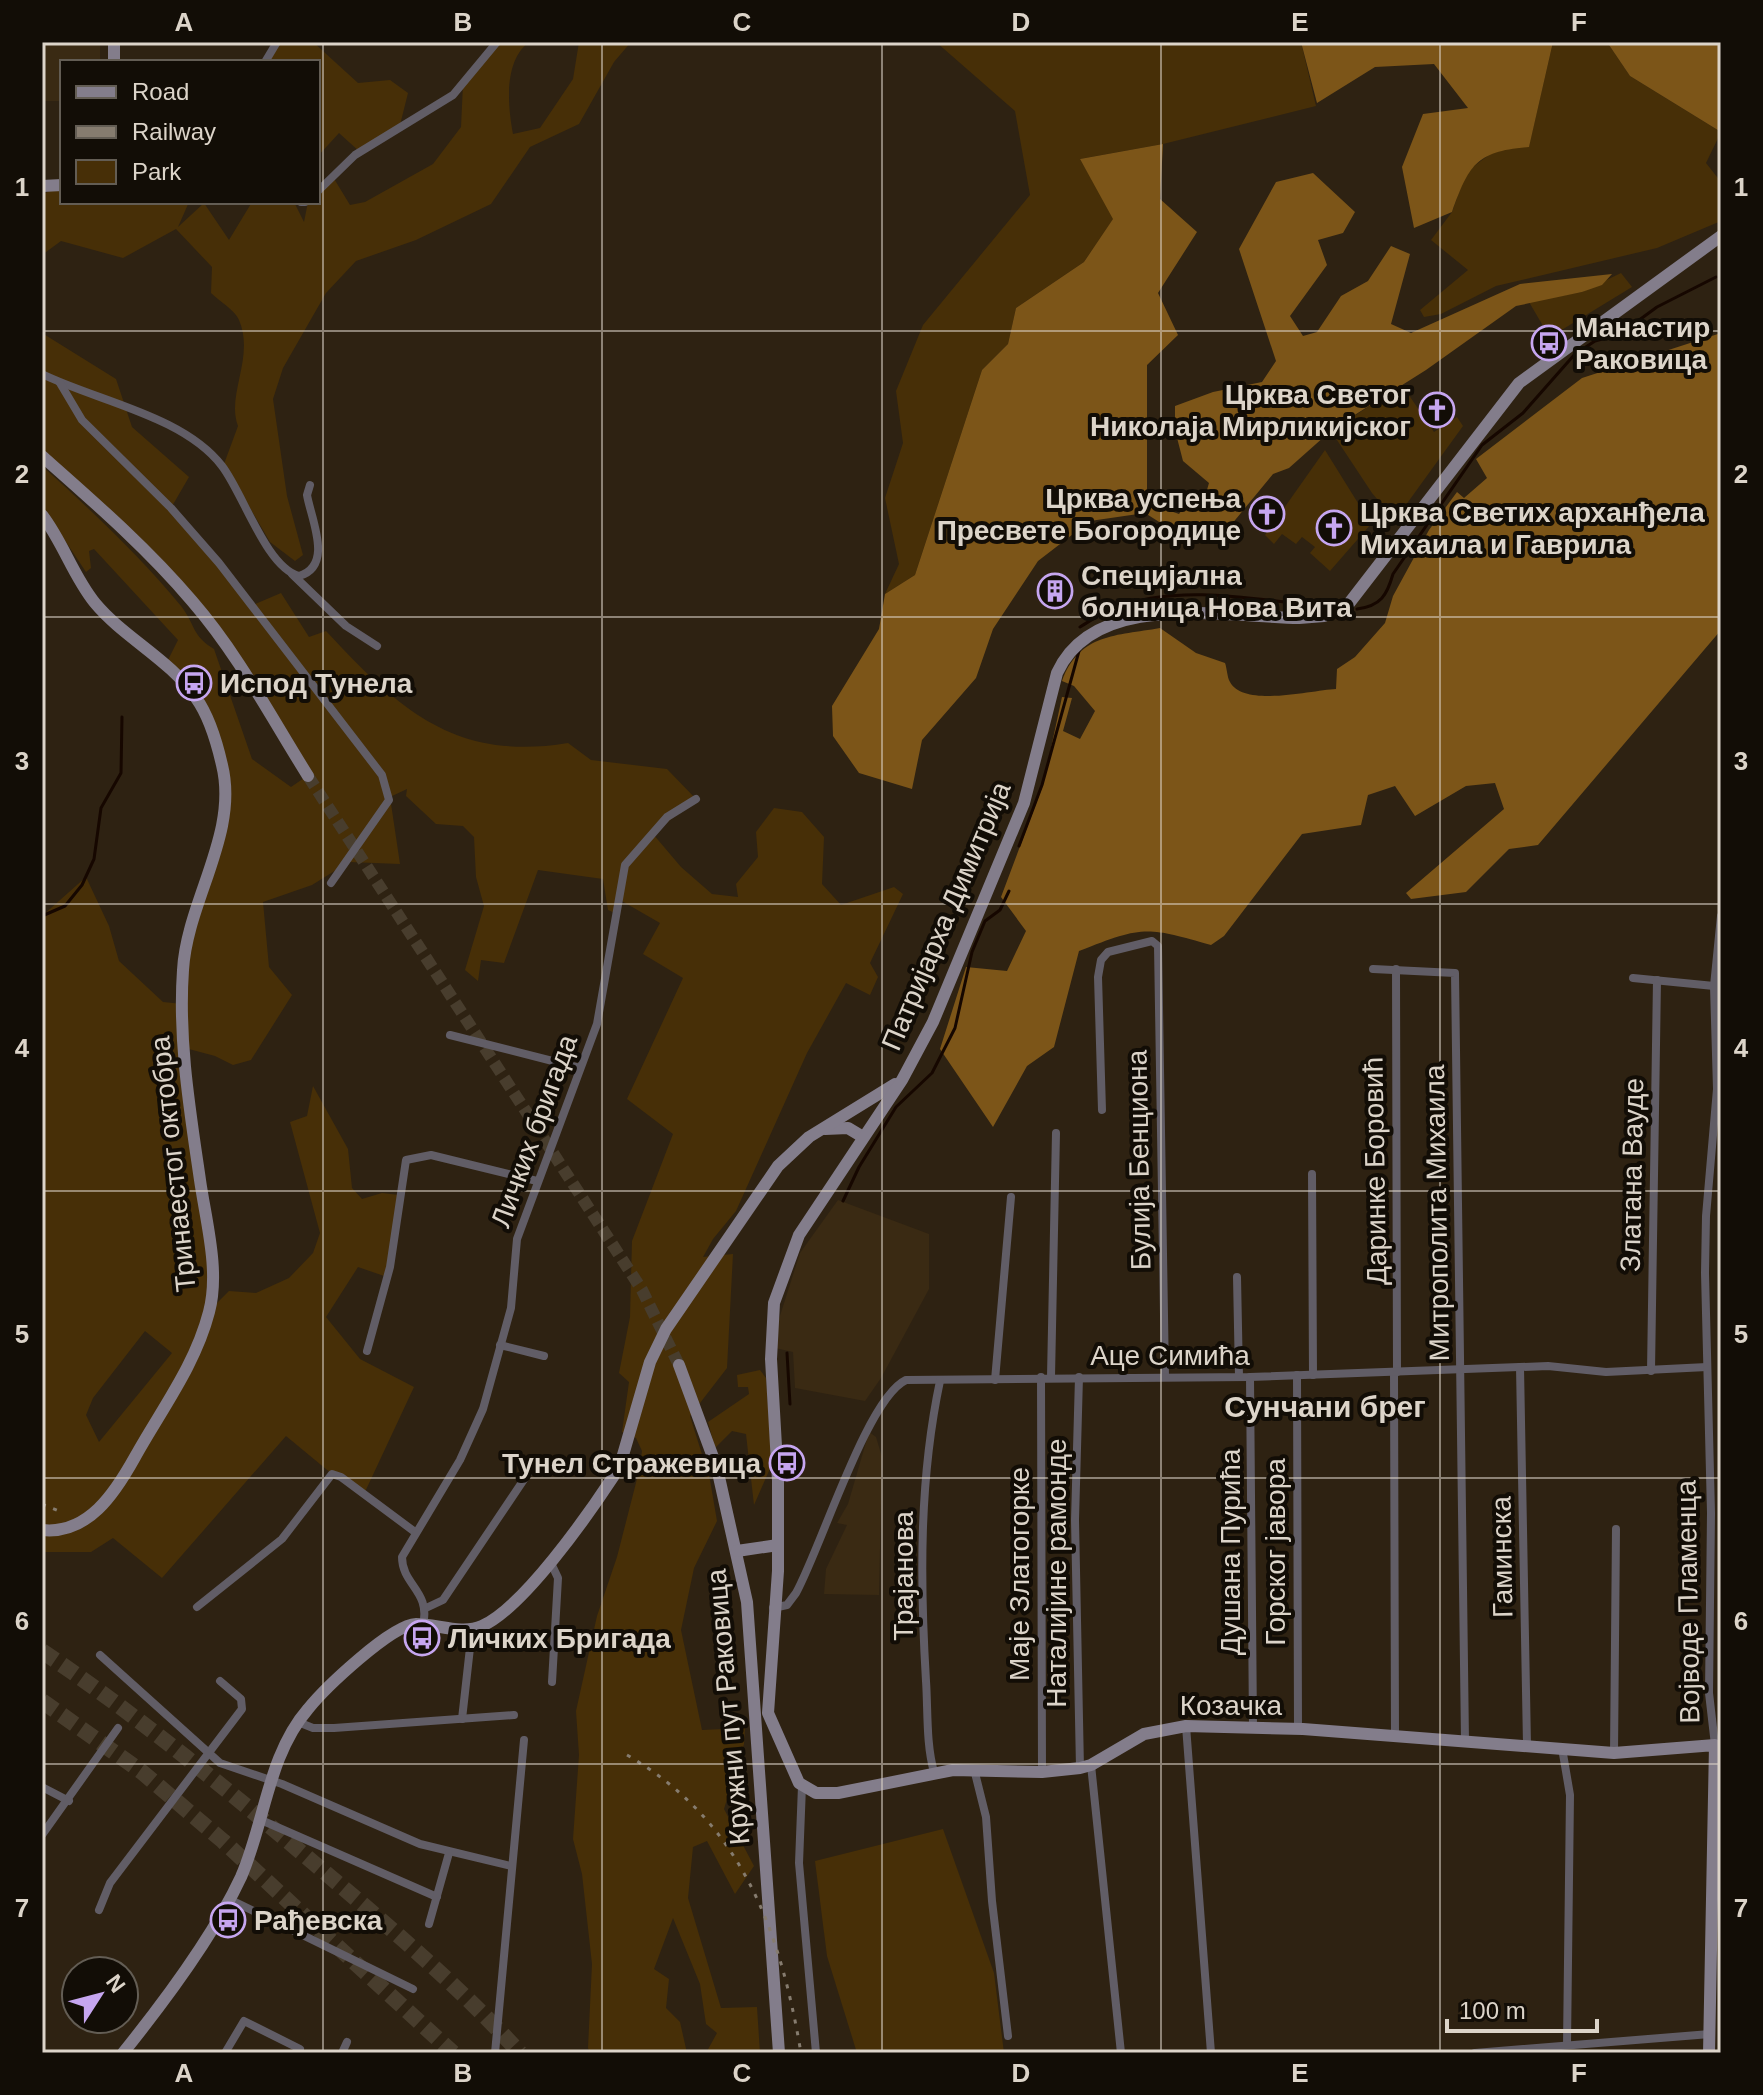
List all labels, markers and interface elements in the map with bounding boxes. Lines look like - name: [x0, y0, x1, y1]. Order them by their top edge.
- text: A: [175, 7, 194, 37]
- text: B: [454, 7, 472, 37]
- text: C: [733, 7, 752, 37]
- text: D: [1012, 7, 1030, 37]
- text: E: [1291, 7, 1309, 37]
- text: F: [1571, 7, 1587, 37]
- legend: [60, 60, 320, 204]
- text: Road: [132, 78, 189, 105]
- text: Railway: [132, 118, 216, 145]
- text: Park: [132, 158, 182, 185]
- text: 1: [15, 172, 29, 202]
- text: 1: [1734, 172, 1748, 202]
- place label: Манастир Раковица: [1575, 312, 1710, 375]
- bus stop icon: Манастир Раковица: [1530, 324, 1568, 362]
- place label: Црква Светог Николаја Мирликијског: [1090, 379, 1411, 442]
- church icon: Црква Светог Николаја Мирликијског: [1418, 391, 1456, 429]
- text: 2: [15, 459, 29, 489]
- text: 2: [1734, 459, 1748, 489]
- place label: Црква успења Пресвете Богородице: [937, 483, 1241, 546]
- church icon: Црква успења Пресвете Богородице: [1248, 495, 1286, 533]
- place label: Црква Светих арханђела Михаила и Гаврила: [1360, 497, 1705, 560]
- church icon: Црква Светих арханђела Михаила и Гаврила: [1315, 509, 1353, 547]
- place label: Специјална болница Нова Вита: [1081, 560, 1352, 623]
- building icon: Специјална болница Нова Вита: [1036, 572, 1074, 610]
- bus stop icon: Испод Тунела: [175, 664, 213, 702]
- place label: Испод Тунела: [220, 668, 413, 699]
- text: 3: [15, 746, 29, 776]
- text: 3: [1734, 746, 1748, 776]
- street label: Патријарха Димитрија: [875, 777, 1017, 1055]
- street label: Личких бригада: [485, 1030, 583, 1231]
- text: 4: [15, 1033, 30, 1063]
- text: 4: [1734, 1033, 1749, 1063]
- street label: Тринаестог октобра: [144, 1034, 202, 1293]
- street label: Булија Бенциона: [1122, 1049, 1156, 1270]
- street label: Даринке Боровић: [1358, 1057, 1392, 1285]
- street label: Митрополита Михаила: [1419, 1064, 1455, 1362]
- street label: Златана Вауде: [1615, 1078, 1649, 1272]
- text: 5: [15, 1319, 29, 1349]
- text: 5: [1734, 1319, 1748, 1349]
- street label: Аце Симића: [1090, 1340, 1250, 1371]
- district label: Сунчани брег: [1224, 1390, 1426, 1423]
- street label: Наталијине рамонде: [1041, 1438, 1072, 1708]
- bus stop icon: Тунел Стражевица: [768, 1444, 806, 1482]
- place label: Тунел Стражевица: [502, 1448, 761, 1479]
- street label: Душана Пурића: [1215, 1448, 1246, 1655]
- street label: Горског јавора: [1260, 1458, 1291, 1646]
- street label: Маје Златогорке: [1004, 1467, 1035, 1681]
- street label: Војводе Пламенца: [1670, 1480, 1706, 1724]
- street label: Гаминска: [1485, 1495, 1519, 1618]
- street label: Трајанова: [888, 1511, 919, 1641]
- street label: Кружни пут Раковица: [700, 1567, 756, 1846]
- text: 6: [15, 1606, 29, 1636]
- text: 6: [1734, 1606, 1748, 1636]
- bus stop icon: Личких Бригада: [403, 1619, 441, 1657]
- place label: Личких Бригада: [448, 1623, 671, 1654]
- street label: Козачка: [1180, 1690, 1283, 1721]
- text: 7: [15, 1893, 29, 1923]
- text: 7: [1734, 1893, 1748, 1923]
- bus stop icon: Рађевска: [209, 1901, 247, 1939]
- place label: Рађевска: [254, 1905, 383, 1936]
- north arrow: [60, 1955, 140, 2035]
- text: N: [101, 1970, 131, 1997]
- scale bar: [1447, 1983, 1597, 2033]
- text: 100 m: [1459, 1997, 1526, 2024]
- text: A: [175, 2058, 194, 2088]
- text: B: [454, 2058, 472, 2088]
- text: C: [733, 2058, 752, 2088]
- text: D: [1012, 2058, 1030, 2088]
- text: E: [1291, 2058, 1309, 2088]
- text: F: [1571, 2058, 1587, 2088]

